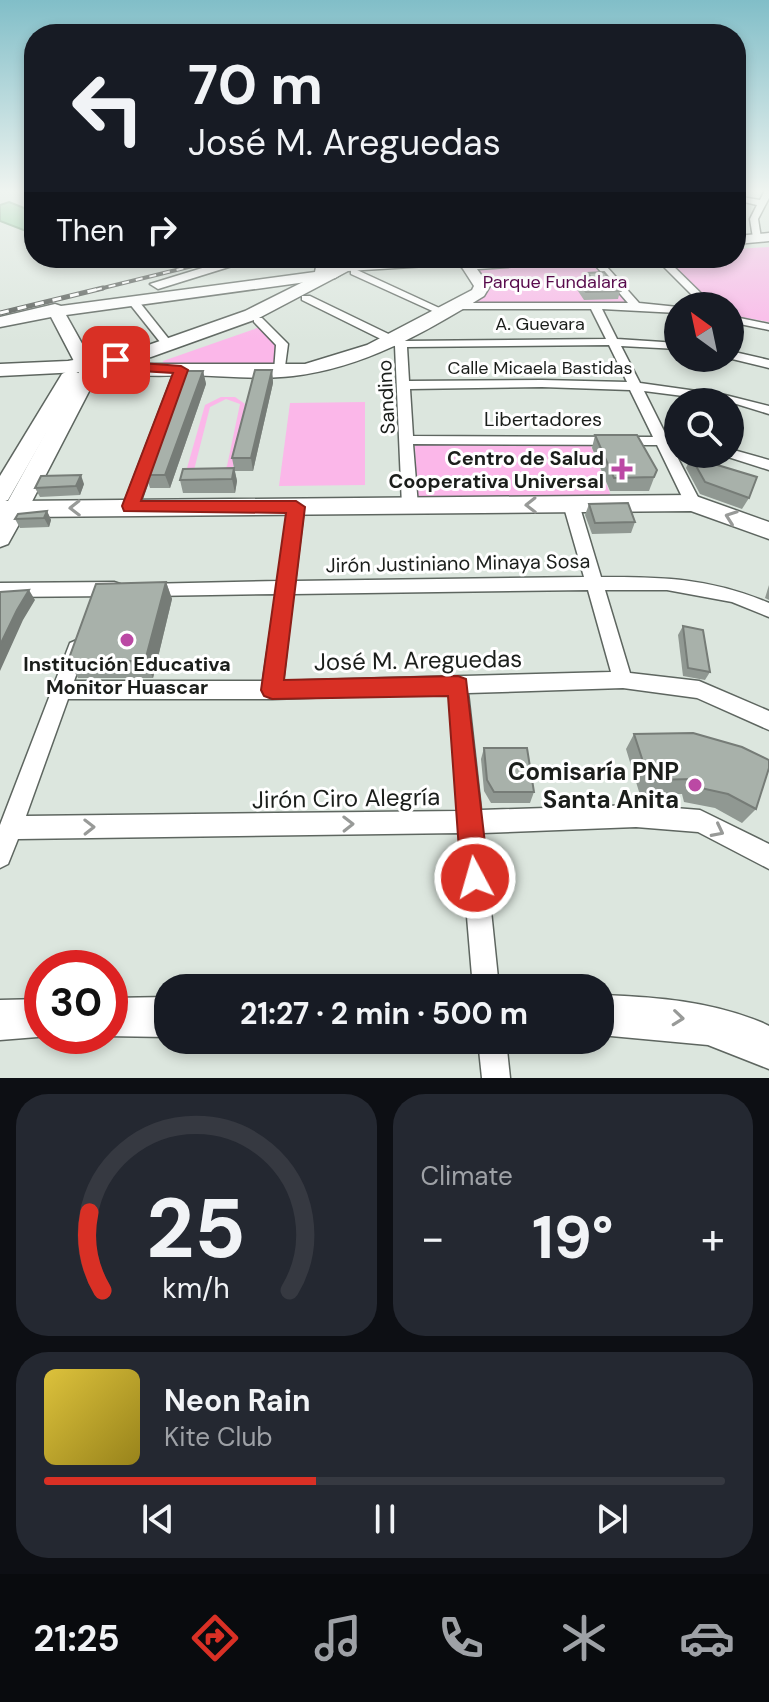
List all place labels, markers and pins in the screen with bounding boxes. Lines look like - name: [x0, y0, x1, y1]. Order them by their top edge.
- pin: [82, 326, 150, 394]
- place label: Centro de Salud Cooperativa Universal: [388, 445, 604, 494]
- marker: Centro de Salud Cooperativa Universal: [611, 458, 633, 480]
- marker: Institución Educativa Monitor Huascar: [118, 631, 136, 649]
- place label: Institución Educativa Monitor Huascar: [23, 651, 231, 700]
- place label: Comisaría PNP Santa Anita: [508, 756, 679, 815]
- marker: Comisaría PNP Santa Anita: [686, 776, 704, 794]

